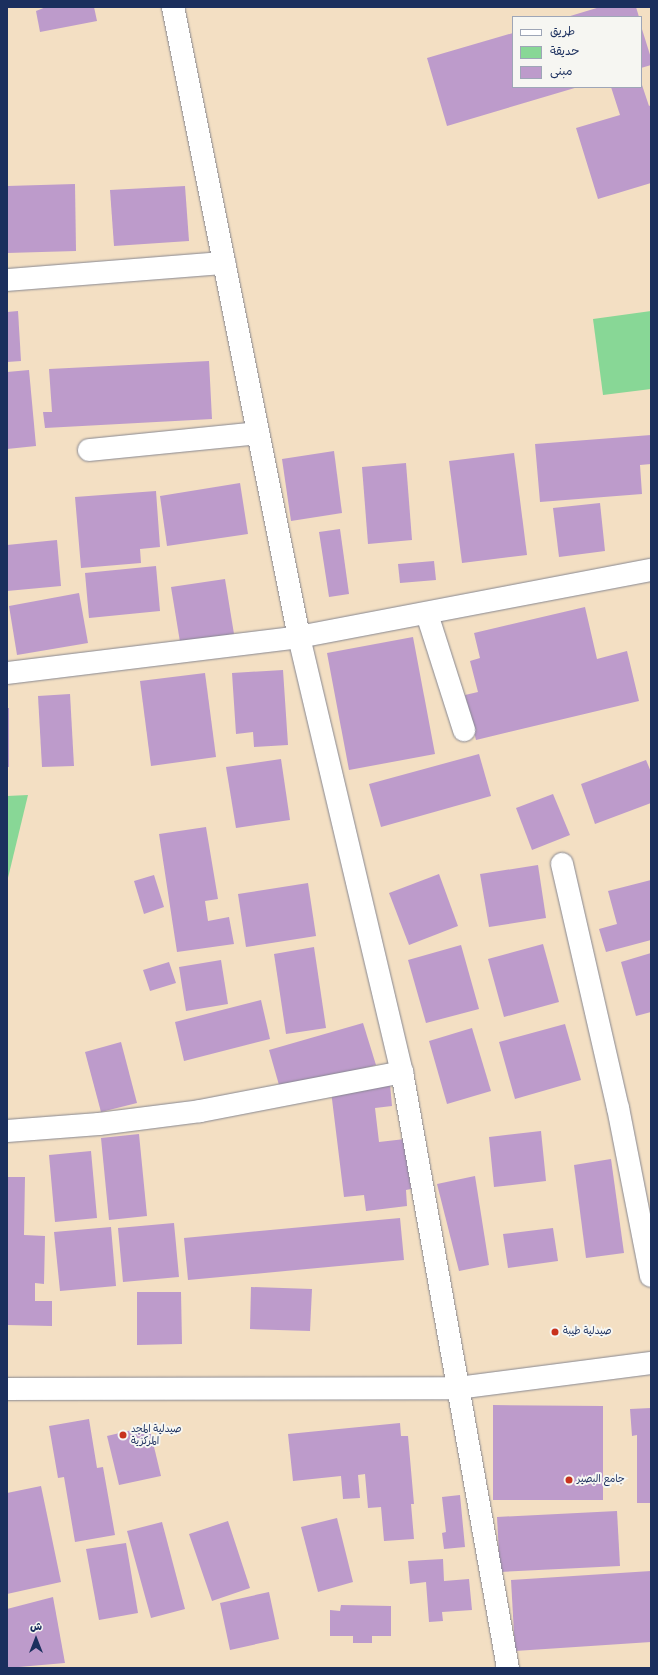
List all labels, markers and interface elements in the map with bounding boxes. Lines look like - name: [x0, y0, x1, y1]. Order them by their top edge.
- legend: [512, 16, 642, 88]
- text: طريق: [550, 24, 575, 39]
- text: حديقة: [550, 44, 579, 59]
- text: مبنى: [550, 64, 573, 79]
- place label: صيدلية طيبة: [563, 1326, 612, 1338]
- marker: صيدلية طيبة: [550, 1327, 560, 1337]
- place label: صيدلية المجد المركزية: [131, 1423, 181, 1446]
- marker: صيدلية المجد المركزية: [118, 1430, 128, 1440]
- place label: جامع البصير: [577, 1474, 625, 1486]
- marker: جامع البصير: [564, 1475, 574, 1485]
- north arrow: [16, 1619, 56, 1659]
- text: ش: [30, 1620, 42, 1633]

